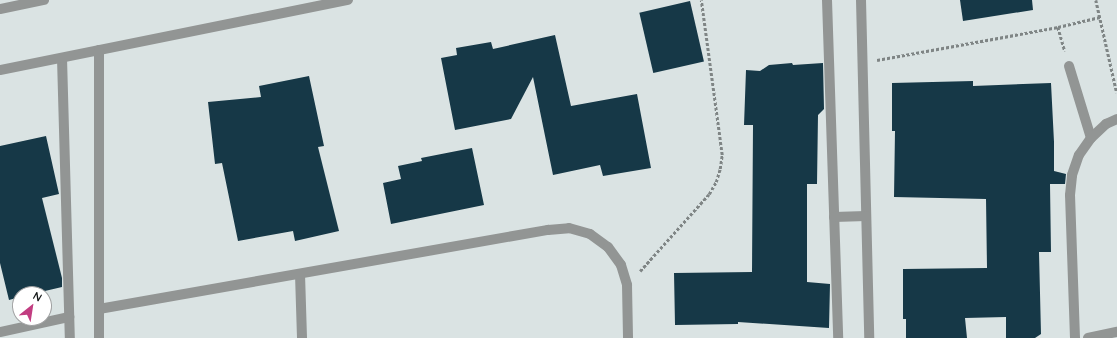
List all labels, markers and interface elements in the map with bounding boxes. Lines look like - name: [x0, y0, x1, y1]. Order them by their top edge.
- north arrow: [12, 286, 52, 326]
- text: N: [30, 288, 45, 305]

